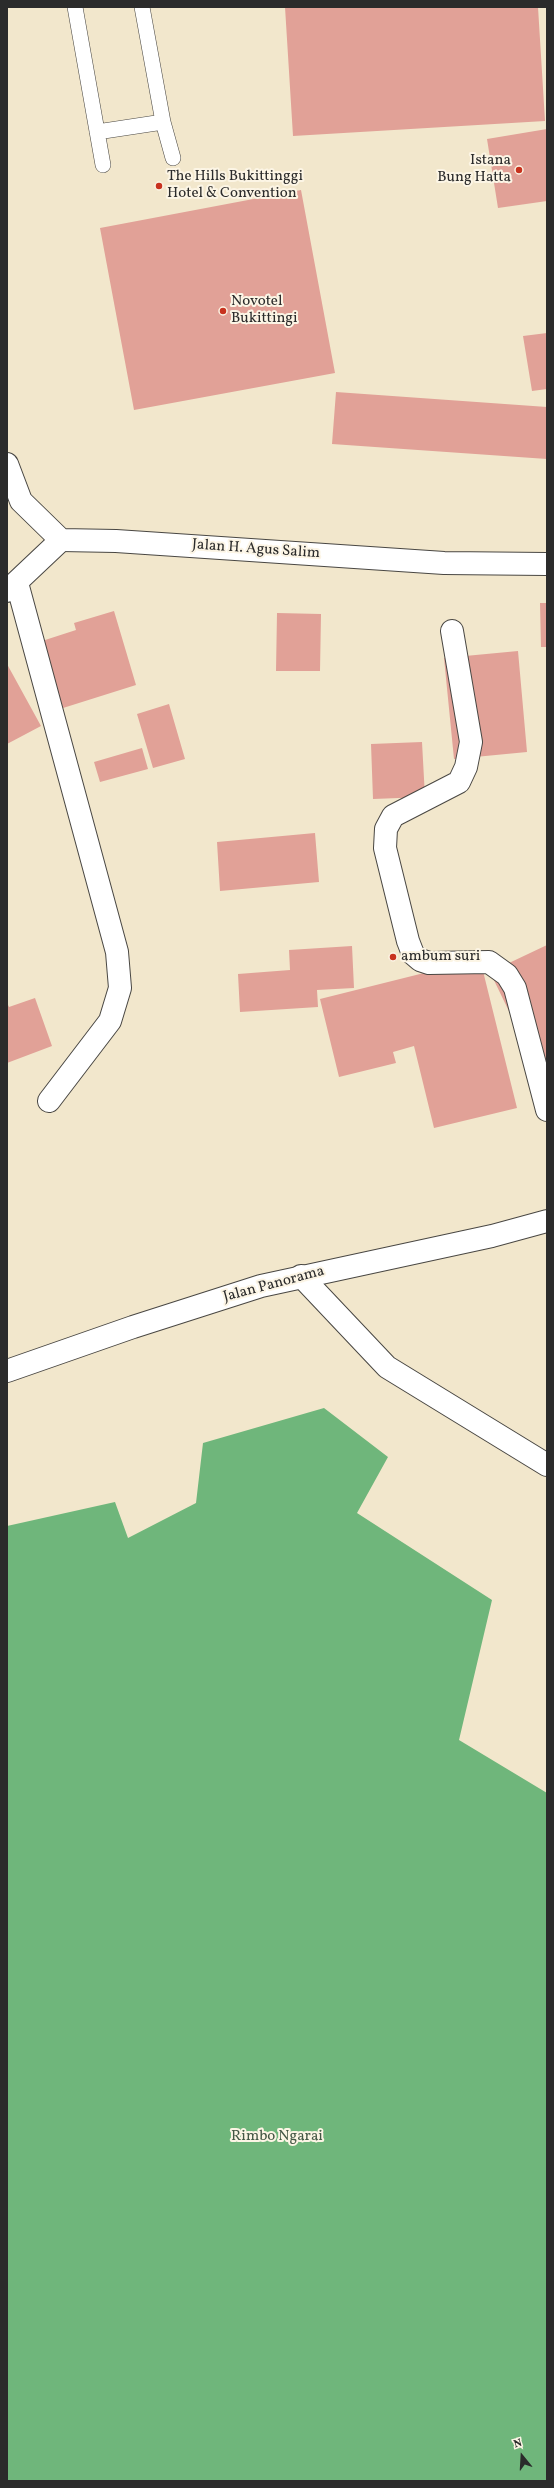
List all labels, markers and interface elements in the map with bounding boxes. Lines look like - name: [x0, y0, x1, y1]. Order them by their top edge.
- place label: Istana Bung Hatta: [437, 152, 511, 187]
- marker: Istana Bung Hatta: [514, 165, 524, 175]
- place label: The Hills Bukittinggi Hotel & Convention: [167, 168, 303, 203]
- marker: The Hills Bukittinggi Hotel & Convention: [154, 181, 164, 191]
- place label: Novotel Bukittingi: [231, 293, 298, 328]
- marker: Novotel Bukittingi: [218, 306, 228, 316]
- street label: Jalan H. Agus Salim: [191, 537, 321, 563]
- place label: ambum suri: [401, 948, 480, 966]
- marker: ambum suri: [388, 952, 398, 962]
- street label: Jalan Panorama: [221, 1263, 327, 1307]
- park label: Rimbo Ngarai: [231, 2128, 323, 2146]
- north arrow: [502, 2436, 542, 2476]
- text: N: [512, 2436, 524, 2452]

